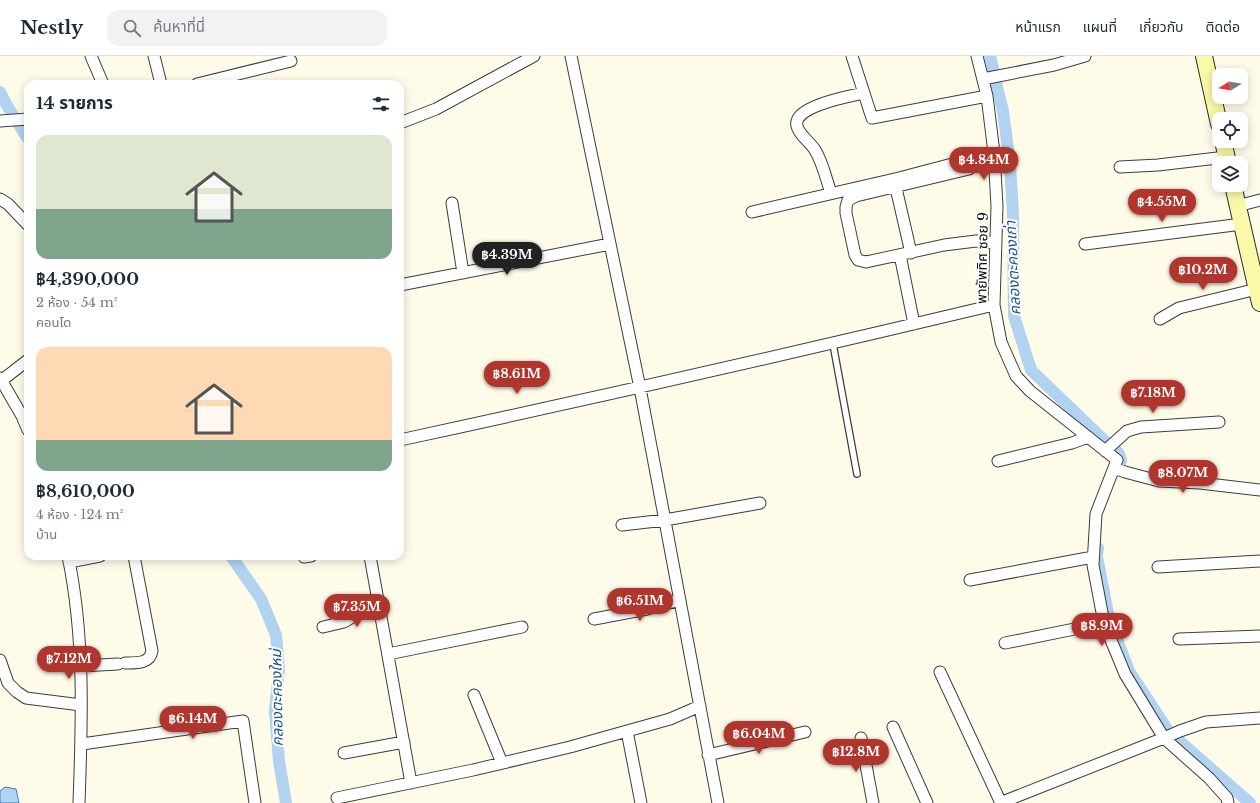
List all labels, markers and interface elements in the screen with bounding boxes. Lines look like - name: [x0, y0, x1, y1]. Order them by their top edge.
- search box: [107, 10, 387, 46]
- text: Nestly: [20, 16, 83, 39]
- icon: search: [121, 17, 143, 39]
- text: ค้นหาที่นี่: [153, 17, 205, 36]
- text: หน้าแรก: [1015, 18, 1061, 36]
- text: แผนที่: [1083, 18, 1117, 36]
- text: เกี่ยวกับ: [1139, 18, 1184, 36]
- text: ติดต่อ: [1206, 18, 1240, 36]
- north arrow: [1212, 68, 1248, 104]
- map controls: [1212, 68, 1248, 192]
- text: 14 รายการ: [36, 93, 113, 114]
- icon: filters: [370, 93, 392, 115]
- button: locate: [1212, 112, 1248, 148]
- pin: ฿4.84M: [951, 147, 1017, 181]
- text: ฿4.84M: [958, 151, 1010, 168]
- button: layers: [1212, 156, 1248, 192]
- icon: home: [178, 161, 250, 233]
- pin: ฿4.55M: [1129, 189, 1195, 223]
- text: ฿4.55M: [1137, 193, 1187, 210]
- street label: พายัพทิศ ซอย 9: [972, 212, 992, 304]
- water label: คลองตะคองเก่า: [1000, 219, 1024, 316]
- pin: ฿4.39M: [474, 242, 540, 276]
- text: ฿4.39M: [481, 246, 533, 263]
- pin: ฿10.2M: [1170, 257, 1236, 291]
- text: ฿10.2M: [1178, 261, 1228, 278]
- text: ฿4,390,000: [36, 269, 139, 290]
- text: 2 ห้อง · 54 m²: [36, 294, 117, 311]
- text: คอนโด: [36, 314, 71, 331]
- pin: ฿8.61M: [484, 361, 550, 395]
- text: ฿8.61M: [493, 365, 541, 382]
- icon: home: [178, 373, 250, 445]
- pin: ฿7.18M: [1120, 380, 1186, 414]
- text: ฿7.18M: [1130, 384, 1176, 401]
- pin: ฿8.07M: [1150, 460, 1216, 494]
- text: ฿8.07M: [1158, 464, 1208, 481]
- text: ฿8,610,000: [36, 481, 135, 502]
- text: 4 ห้อง · 124 m²: [36, 506, 123, 523]
- text: บ้าน: [36, 526, 57, 543]
- pin: ฿6.51M: [607, 588, 673, 622]
- text: ฿6.51M: [616, 592, 664, 609]
- pin: ฿7.35M: [324, 594, 390, 628]
- text: ฿7.35M: [333, 598, 381, 615]
- pin: ฿8.9M: [1074, 613, 1130, 647]
- text: ฿8.9M: [1081, 617, 1123, 634]
- pin: ฿7.12M: [36, 646, 102, 680]
- water label: คลองตะคองใหม่: [266, 647, 287, 747]
- text: ฿7.12M: [46, 650, 92, 667]
- pin: ฿6.14M: [160, 706, 226, 740]
- text: ฿6.14M: [169, 710, 217, 727]
- pin: ฿6.04M: [726, 721, 792, 755]
- text: ฿6.04M: [733, 725, 785, 742]
- pin: ฿12.8M: [823, 739, 889, 773]
- text: ฿12.8M: [832, 743, 880, 760]

